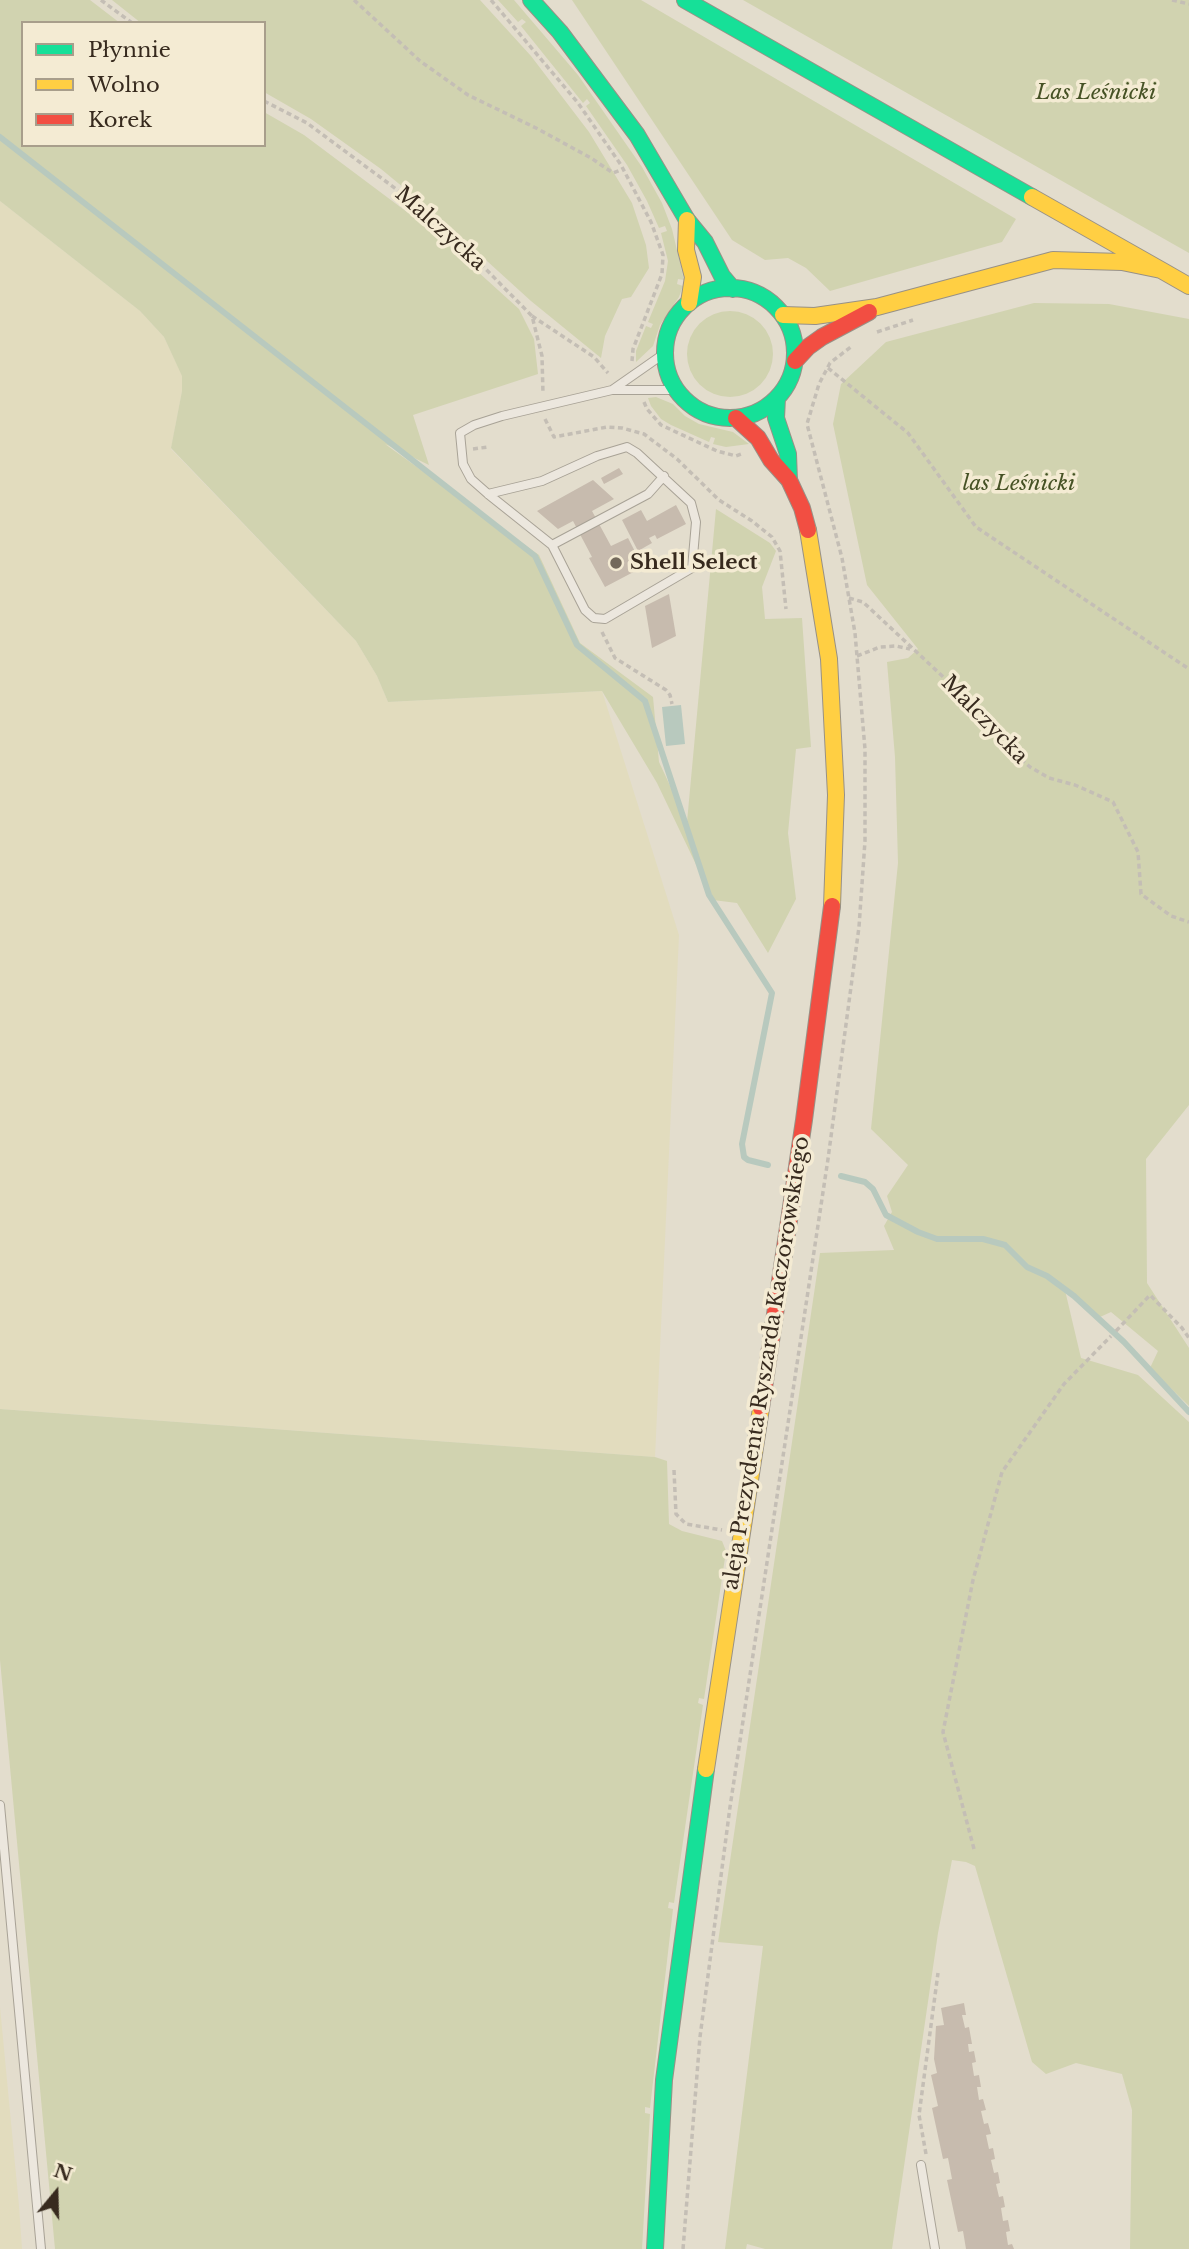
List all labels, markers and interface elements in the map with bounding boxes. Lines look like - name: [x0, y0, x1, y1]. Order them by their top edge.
- legend: [21, 21, 266, 147]
- text: Płynnie: [88, 37, 171, 63]
- text: Wolno: [88, 72, 160, 98]
- park label: Las Leśnicki: [1036, 80, 1156, 106]
- text: Korek: [88, 107, 152, 133]
- street label: Malczycka: [390, 182, 490, 276]
- park label: las Leśnicki: [963, 471, 1075, 497]
- place label: Shell Select: [630, 550, 758, 576]
- marker: Shell Select: [608, 555, 624, 571]
- street label: Malczycka: [936, 671, 1032, 769]
- street label: aleja Prezydenta Ryszarda Kaczorowskiego: [719, 1135, 815, 1591]
- north arrow: [21, 2158, 91, 2228]
- text: N: [51, 2159, 75, 2186]

